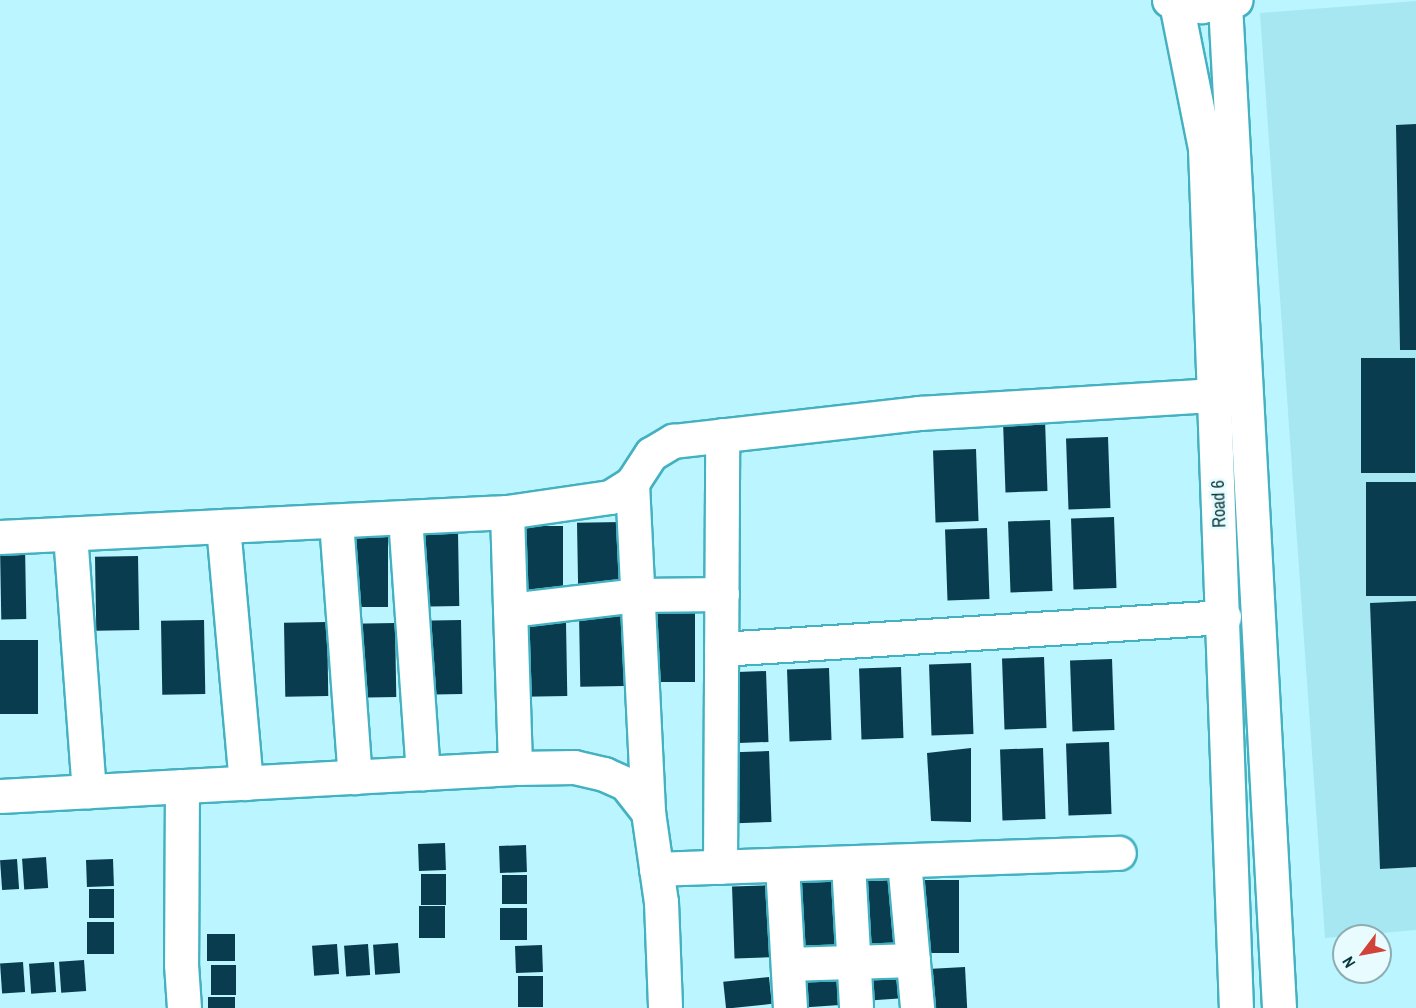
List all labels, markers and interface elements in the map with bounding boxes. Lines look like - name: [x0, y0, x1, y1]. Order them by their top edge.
- street label: Road 6: [1207, 480, 1231, 528]
- north arrow: [1332, 924, 1392, 984]
- text: N: [1337, 953, 1360, 972]

